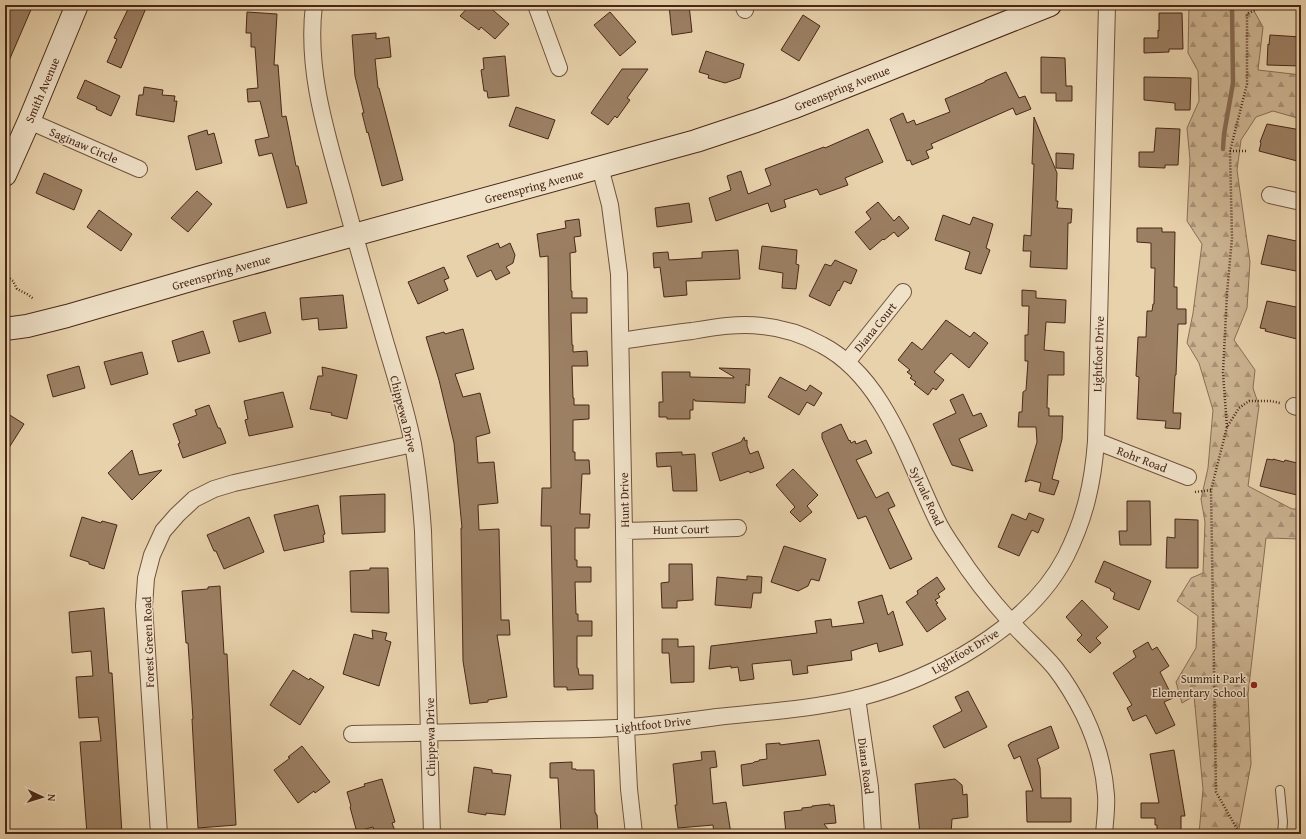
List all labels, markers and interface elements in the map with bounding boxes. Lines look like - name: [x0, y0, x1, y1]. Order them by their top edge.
- street label: Smith Avenue: [21, 54, 64, 125]
- street label: Greenspring Avenue: [792, 61, 893, 115]
- street label: Saginaw Circle: [47, 123, 121, 167]
- street label: Greenspring Avenue: [483, 165, 586, 207]
- street label: Greenspring Avenue: [170, 250, 273, 294]
- street label: Diana Court: [850, 298, 901, 356]
- street label: Lightfoot Drive: [1088, 315, 1108, 392]
- street label: Chippewa Drive: [386, 374, 422, 455]
- street label: Rohr Road: [1114, 442, 1170, 477]
- street label: Sylvale Road: [906, 464, 948, 529]
- street label: Hunt Drive: [615, 472, 633, 528]
- street label: Hunt Court: [653, 520, 710, 538]
- street label: Forest Green Road: [138, 596, 158, 688]
- street label: Lightfoot Drive: [928, 624, 1002, 678]
- place label: Summit Park Elementary School: [1152, 670, 1247, 701]
- marker: Summit Park Elementary School: [1249, 680, 1259, 690]
- street label: Chippewa Drive: [421, 697, 439, 777]
- street label: Lightfoot Drive: [614, 712, 692, 736]
- street label: Diana Road: [854, 737, 878, 796]
- north arrow: [22, 777, 62, 817]
- text: N: [44, 793, 60, 803]

